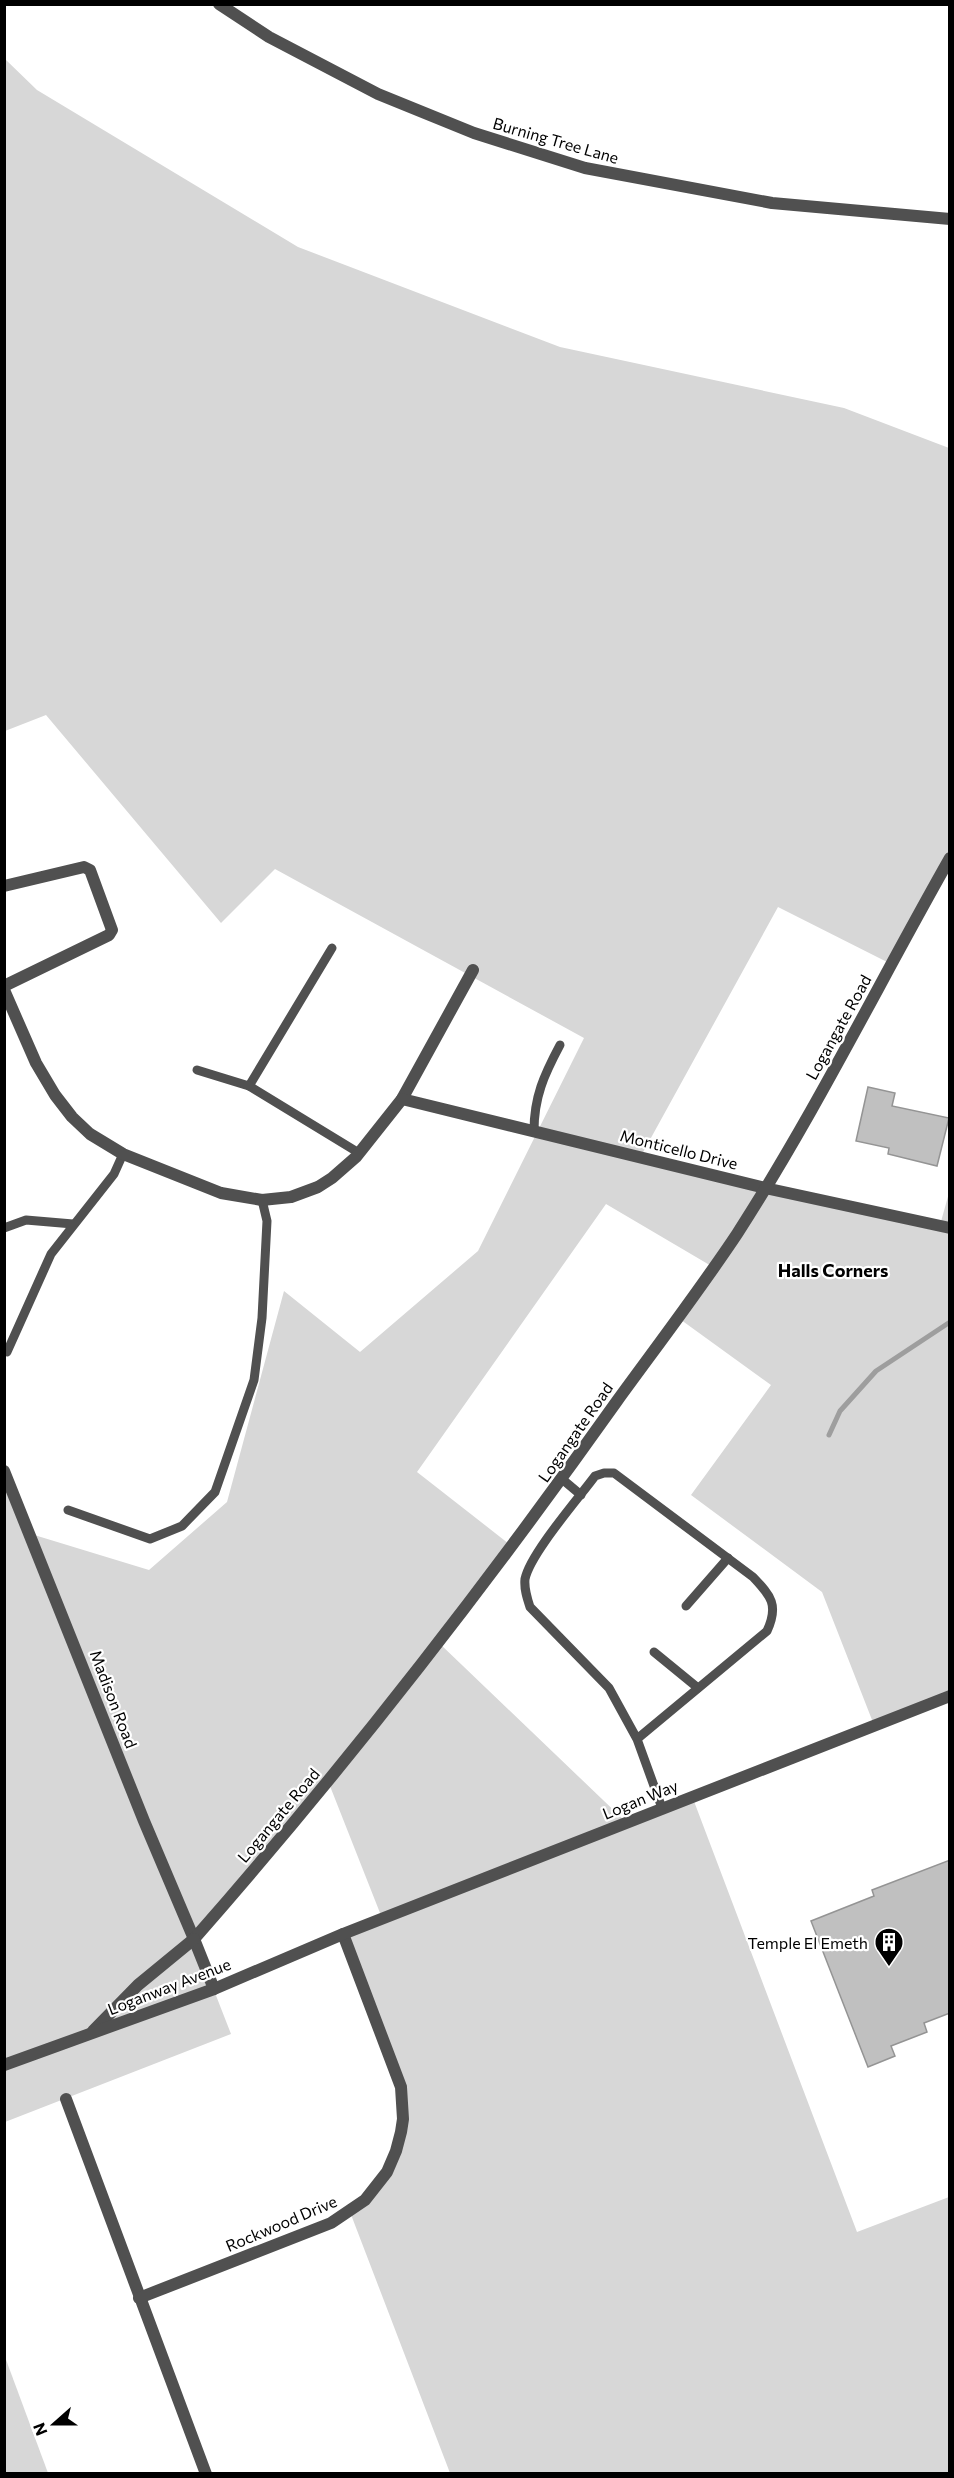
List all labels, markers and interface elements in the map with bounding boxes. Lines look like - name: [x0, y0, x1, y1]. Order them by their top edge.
- street label: Burning Tree Lane: [491, 113, 621, 167]
- street label: Logangate Road: [801, 971, 875, 1083]
- street label: Monticello Drive: [618, 1125, 740, 1173]
- district label: Halls Corners: [778, 1259, 888, 1281]
- street label: Logangate Road: [534, 1379, 616, 1485]
- street label: Madison Road: [87, 1647, 141, 1751]
- street label: Logangate Road: [233, 1764, 323, 1866]
- street label: Logan Way: [599, 1775, 681, 1823]
- building icon: Temple El Emeth: [873, 1926, 905, 1968]
- place label: Temple El Emeth: [747, 1933, 868, 1952]
- street label: Loganway Avenue: [105, 1954, 233, 2018]
- street label: Rockwood Drive: [223, 2191, 339, 2255]
- north arrow: [24, 2394, 84, 2454]
- text: N: [29, 2421, 51, 2439]

